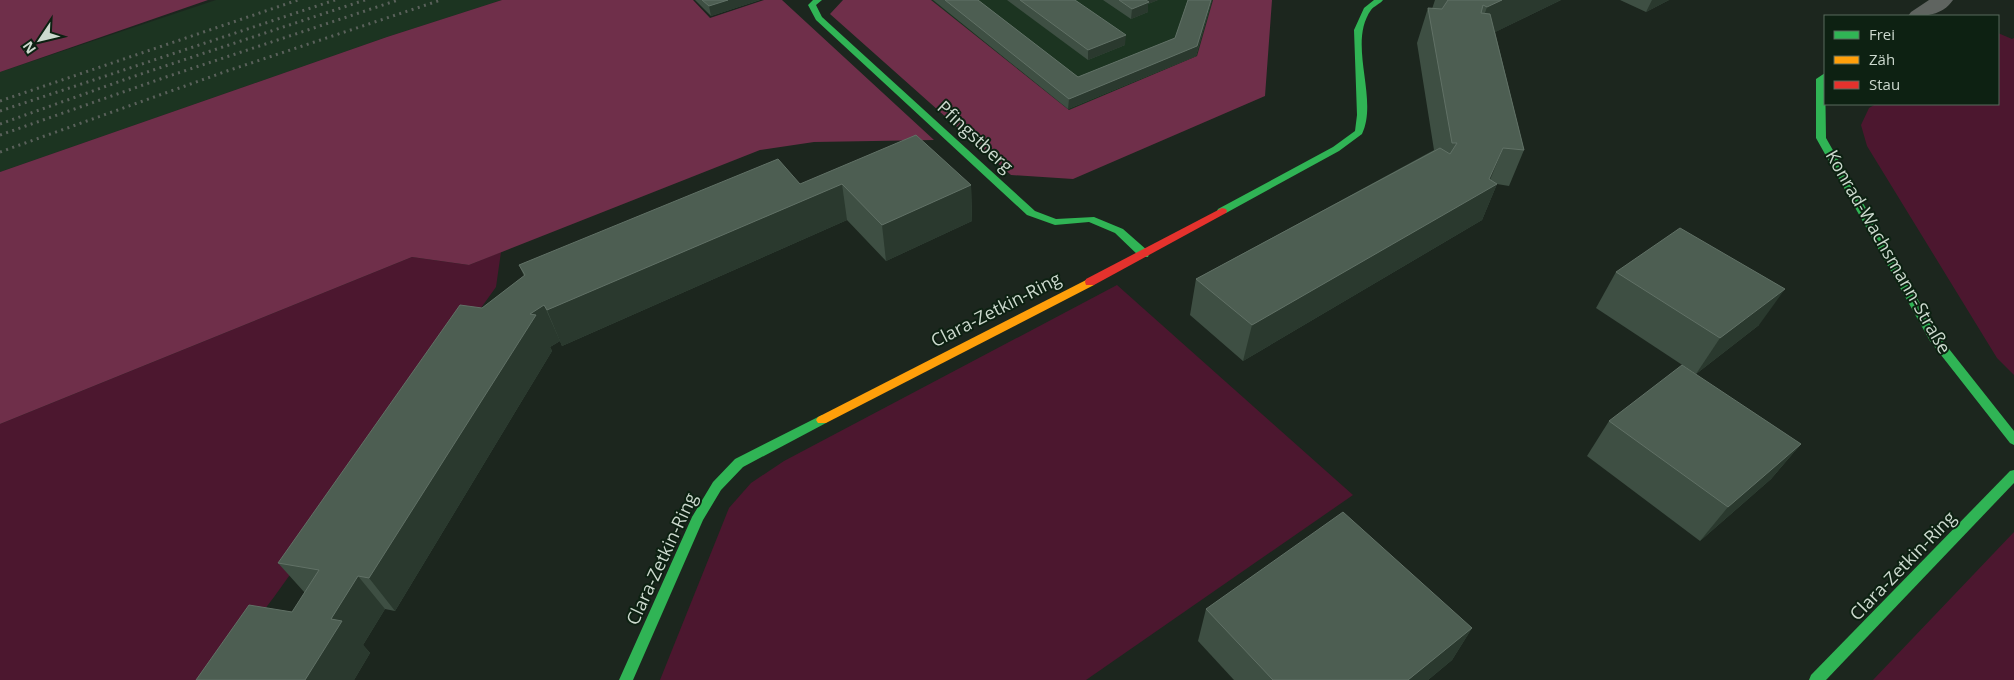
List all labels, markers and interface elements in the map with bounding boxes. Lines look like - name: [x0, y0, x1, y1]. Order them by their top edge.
- north arrow: [15, 15, 65, 65]
- legend: [1824, 15, 1999, 105]
- text: Frei: [1869, 24, 1895, 44]
- text: N: [18, 38, 40, 58]
- text: Zäh: [1869, 49, 1895, 69]
- text: Stau: [1869, 74, 1900, 94]
- street label: Pfingstberg: [933, 95, 1019, 178]
- street label: Konrad-Wachsmann-Straße: [1821, 145, 1957, 358]
- street label: Clara-Zetkin-Ring: [926, 266, 1065, 352]
- street label: Clara-Zetkin-Ring: [620, 488, 702, 629]
- street label: Clara-Zetkin-Ring: [1844, 505, 1961, 625]

